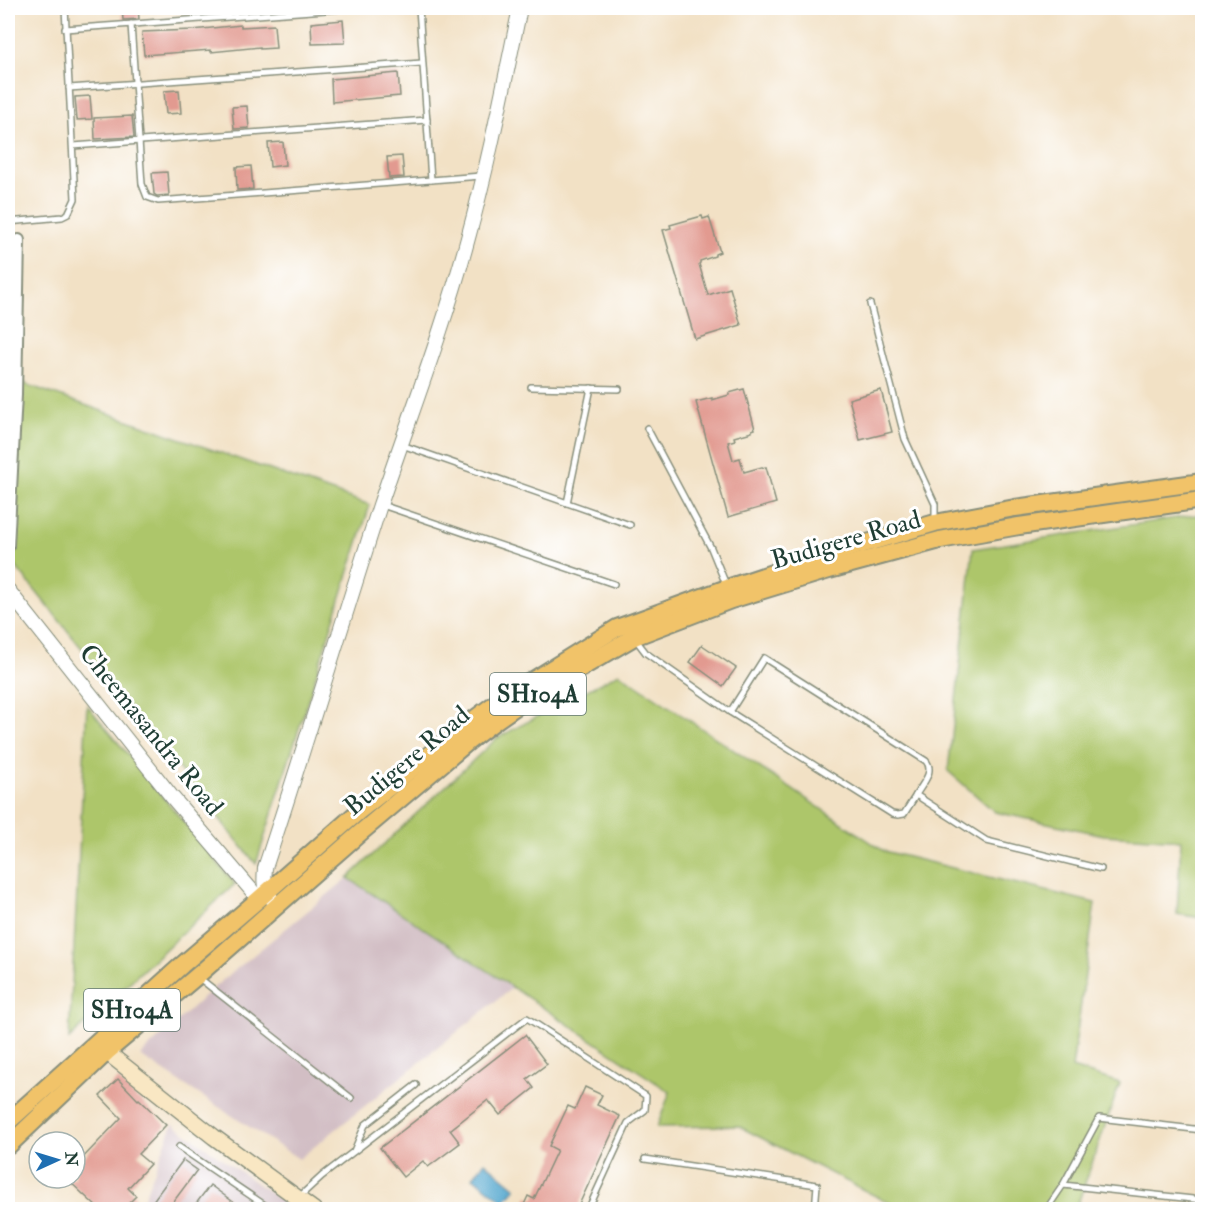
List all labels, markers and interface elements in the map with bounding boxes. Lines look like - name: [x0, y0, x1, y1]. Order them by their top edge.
- street label: Budigere Road: [767, 503, 925, 577]
- street label: Cheemasandra Road: [72, 638, 230, 822]
- road number: SH104A: [490, 673, 586, 715]
- street label: Budigere Road: [338, 699, 476, 823]
- road number: SH104A: [84, 989, 180, 1031]
- north arrow: [27, 1130, 87, 1190]
- text: N: [60, 1150, 81, 1168]

